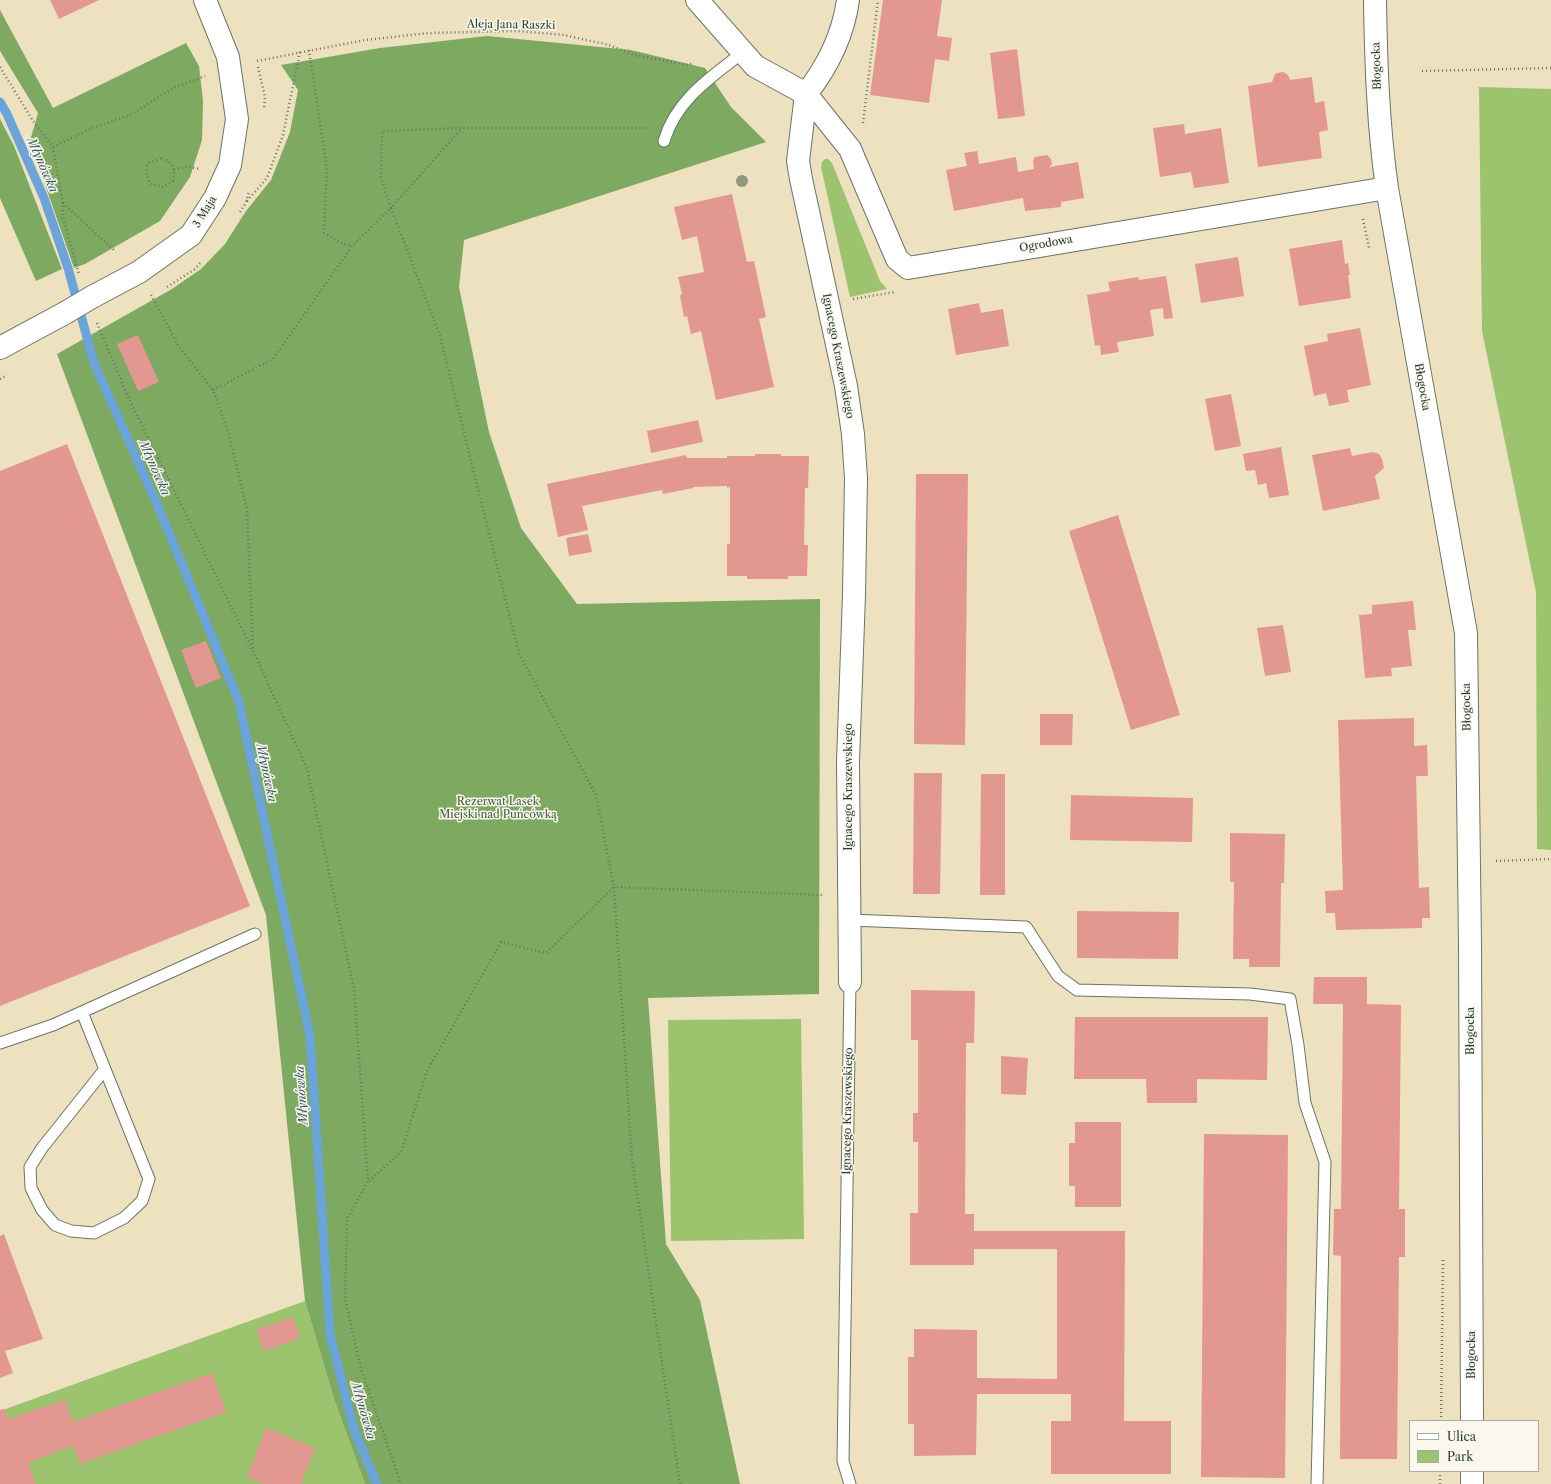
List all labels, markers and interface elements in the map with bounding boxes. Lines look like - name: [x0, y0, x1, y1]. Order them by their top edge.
- street label: Aleja Jana Raszki: [467, 18, 555, 32]
- street label: Błogocka: [1370, 42, 1384, 90]
- water label: Młynówka: [23, 135, 61, 195]
- street label: 3 Maja: [190, 194, 220, 230]
- street label: Ogrodowa: [1018, 233, 1074, 255]
- street label: Ignacego Kraszewskiego: [819, 292, 857, 420]
- street label: Błogocka: [1411, 362, 1433, 412]
- water label: Młynówka: [135, 438, 173, 498]
- street label: Błogocka: [1460, 683, 1474, 731]
- street label: Ignacego Kraszewskiego: [842, 723, 856, 851]
- water label: Młynówka: [253, 743, 279, 803]
- park label: Rezerwat Lasek Miejski nad Puńcówką: [439, 795, 557, 821]
- street label: Błogocka: [1464, 1007, 1478, 1055]
- street label: Ignacego Kraszewskiego: [840, 1047, 856, 1175]
- water label: Młynówka: [293, 1065, 311, 1125]
- street label: Błogocka: [1465, 1331, 1479, 1379]
- water label: Młynówka: [348, 1381, 378, 1441]
- legend: [1409, 1420, 1539, 1472]
- text: Ulica: [1447, 1429, 1476, 1444]
- text: Park: [1447, 1449, 1473, 1464]

